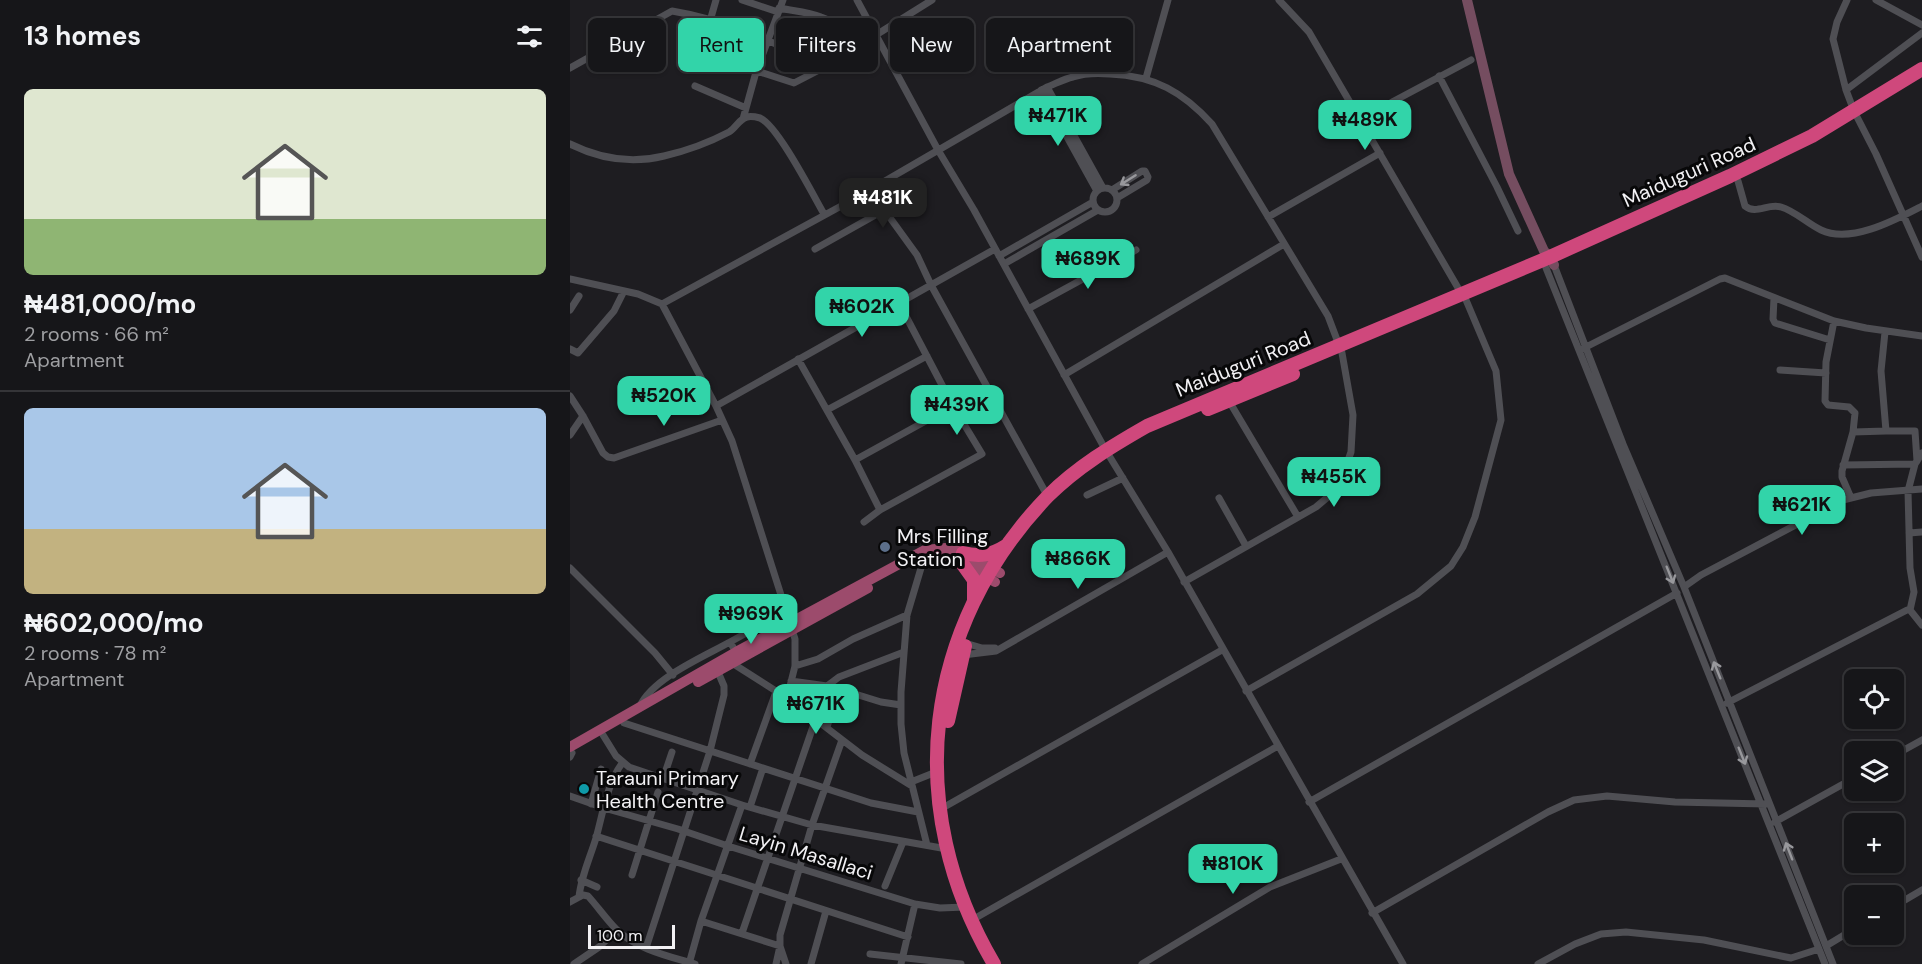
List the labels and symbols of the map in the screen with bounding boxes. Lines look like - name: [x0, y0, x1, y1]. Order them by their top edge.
- pin: ₦471K: [1016, 96, 1100, 147]
- pin: ₦489K: [1323, 100, 1407, 151]
- street label: Maiduguri Road: [1618, 131, 1760, 213]
- one-way arrow: [1120, 174, 1137, 186]
- pin: ₦481K: [841, 178, 925, 229]
- pin: ₦689K: [1046, 239, 1130, 290]
- pin: ₦602K: [820, 287, 904, 338]
- street label: Maiduguri Road: [1172, 325, 1314, 403]
- pin: ₦520K: [622, 376, 706, 427]
- pin: ₦439K: [915, 385, 999, 436]
- pin: ₦455K: [1292, 457, 1376, 508]
- pin: ₦621K: [1760, 485, 1844, 536]
- place label: Mrs Filling Station: [897, 523, 988, 572]
- pin: ₦866K: [1036, 539, 1120, 590]
- marker: Mrs Filling Station: [878, 540, 892, 554]
- one-way arrow: [1665, 565, 1676, 584]
- pin: ₦969K: [709, 594, 793, 645]
- one-way arrow: [1711, 661, 1722, 679]
- pin: ₦671K: [774, 684, 858, 735]
- one-way arrow: [1737, 747, 1748, 765]
- place label: Tarauni Primary Health Centre: [596, 765, 739, 814]
- marker: Tarauni Primary Health Centre: [577, 782, 591, 796]
- street label: Layin Masallaci: [736, 820, 876, 886]
- one-way arrow: [1783, 842, 1794, 860]
- pin: ₦810K: [1191, 844, 1275, 895]
- scale bar: [588, 922, 675, 950]

